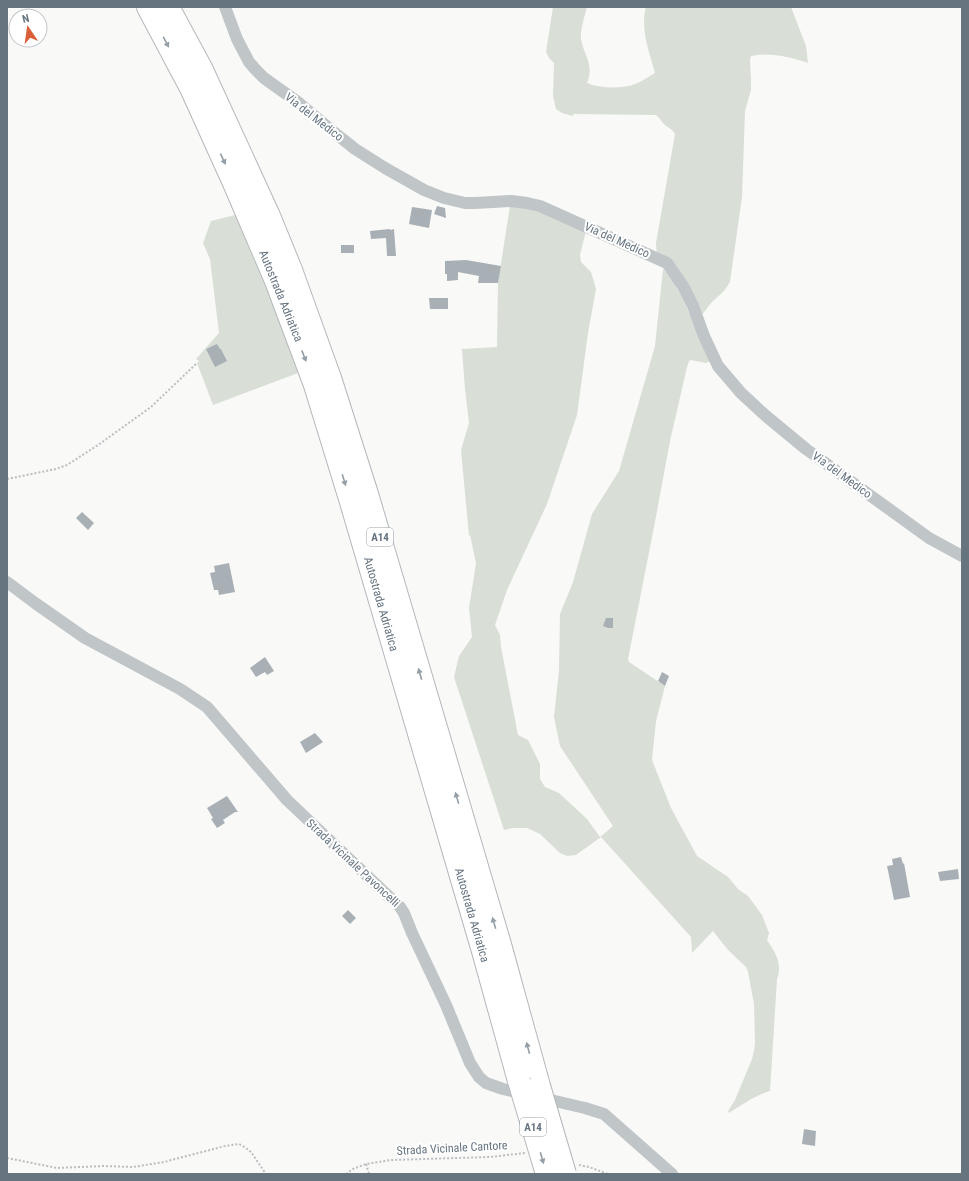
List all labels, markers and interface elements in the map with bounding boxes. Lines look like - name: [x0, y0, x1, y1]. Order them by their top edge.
- north arrow: [8, 8, 48, 48]
- text: N: [21, 12, 31, 26]
- one-way arrow: [163, 36, 170, 47]
- street label: Via del Medico: [282, 90, 346, 144]
- one-way arrow: [220, 153, 226, 164]
- street label: Via del Medico: [582, 219, 652, 261]
- street label: Autostrada Adriatica: [256, 248, 306, 344]
- one-way arrow: [302, 351, 308, 363]
- street label: Via del Medico: [810, 449, 874, 501]
- one-way arrow: [341, 474, 347, 486]
- road number: A14: [367, 528, 393, 546]
- street label: Autostrada Adriatica: [361, 555, 401, 653]
- one-way arrow: [417, 667, 423, 679]
- one-way arrow: [454, 792, 460, 804]
- street label: Strada Vicinale Pavoncelli: [303, 816, 403, 910]
- street label: Autostrada Adriatica: [452, 866, 492, 964]
- one-way arrow: [491, 917, 497, 929]
- one-way arrow: [525, 1042, 531, 1054]
- road number: A14: [520, 1118, 546, 1136]
- street label: Strada Vicinale Cantore: [396, 1138, 508, 1158]
- one-way arrow: [539, 1152, 545, 1164]

